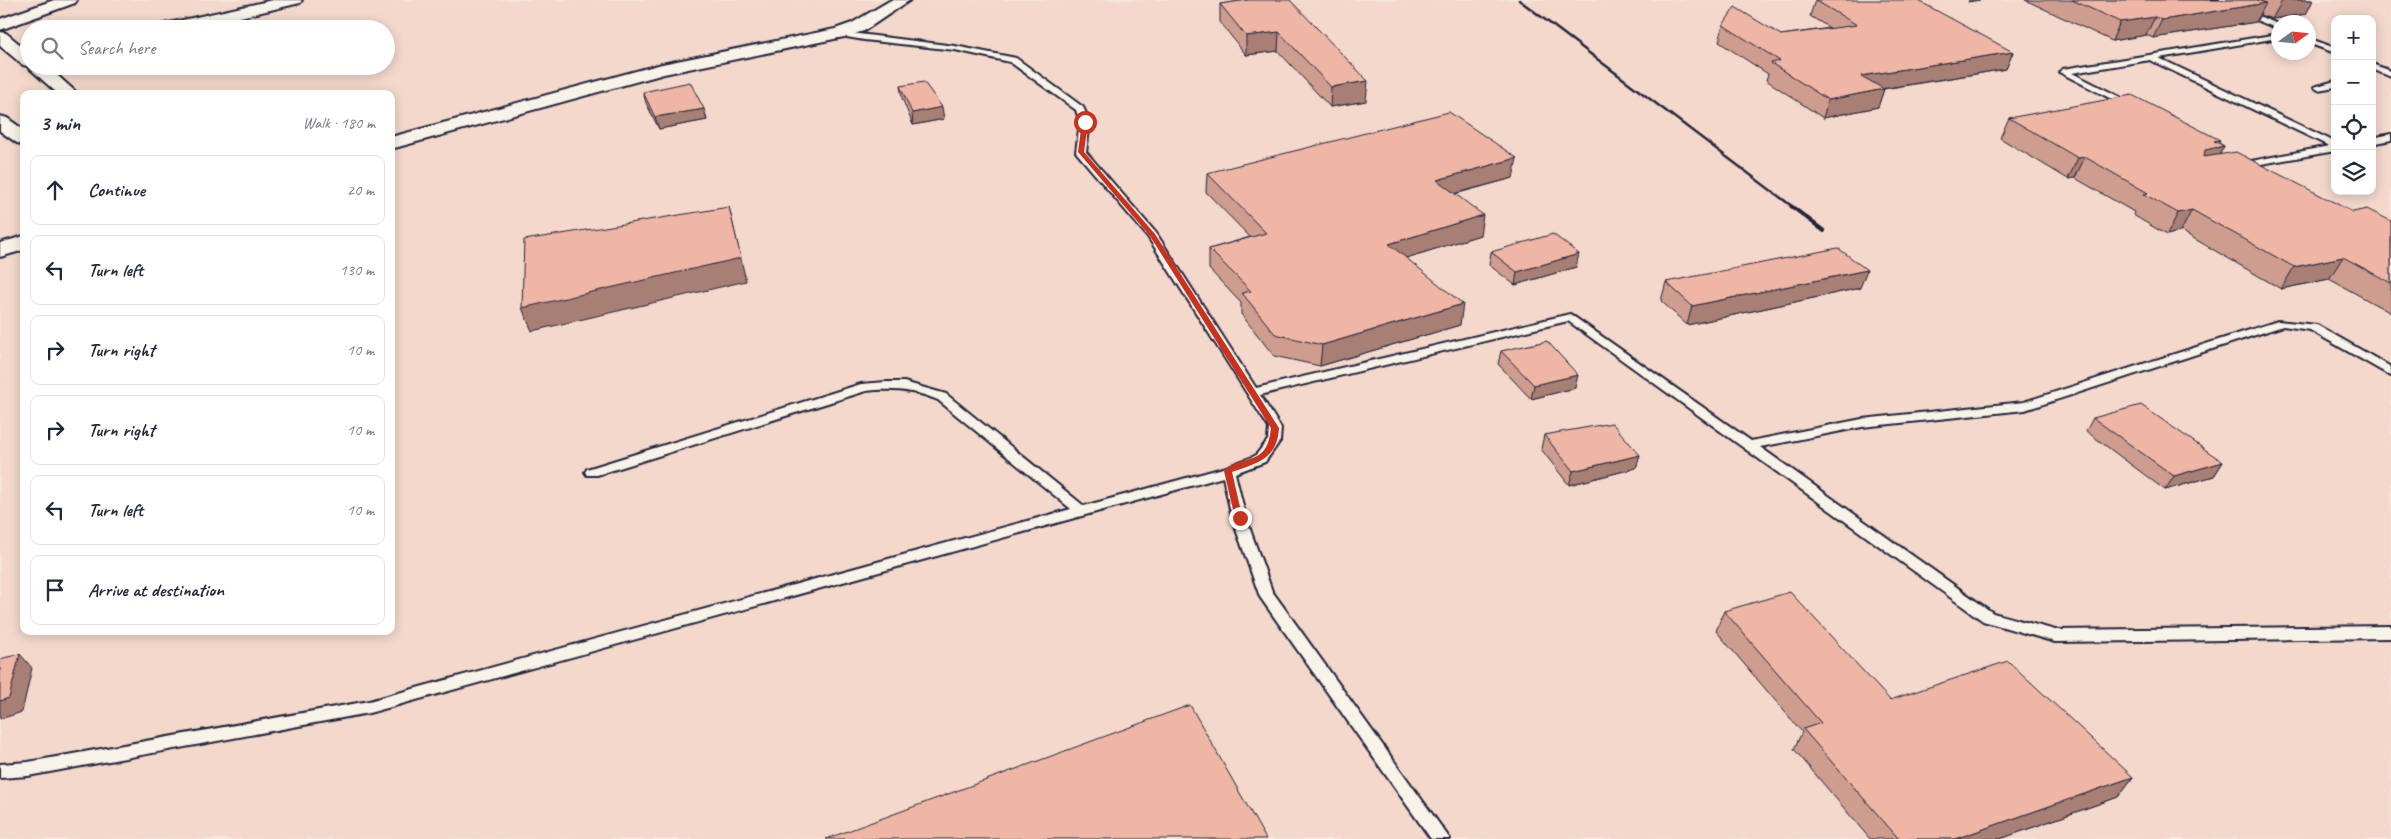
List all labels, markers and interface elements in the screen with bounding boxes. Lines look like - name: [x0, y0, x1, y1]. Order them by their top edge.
- north arrow: [2271, 15, 2316, 60]
- map controls: [2331, 15, 2376, 195]
- button: +: [2331, 15, 2376, 60]
- search box: [20, 20, 395, 75]
- icon: search: [38, 34, 66, 62]
- text: Search here: [78, 36, 155, 60]
- button: −: [2331, 60, 2376, 105]
- button: locate: [2331, 105, 2376, 150]
- text: 3 min: [40, 110, 80, 136]
- route start: [1074, 111, 1097, 134]
- text: Walk · 180 m: [303, 113, 375, 133]
- button: layers: [2331, 150, 2376, 195]
- icon: ahead: [41, 176, 69, 204]
- text: Continue: [88, 178, 145, 202]
- text: 20 m: [347, 180, 374, 200]
- icon: left: [41, 256, 69, 284]
- text: Turn left: [88, 258, 143, 282]
- text: 130 m: [340, 260, 374, 280]
- icon: right: [41, 336, 69, 364]
- text: Turn right: [88, 338, 155, 362]
- text: 10 m: [347, 340, 374, 360]
- icon: right: [41, 416, 69, 444]
- text: Turn right: [88, 418, 155, 442]
- text: 10 m: [347, 420, 374, 440]
- icon: left: [41, 496, 69, 524]
- text: Turn left: [88, 498, 143, 522]
- text: 10 m: [347, 500, 374, 520]
- route end: [1229, 507, 1252, 530]
- icon: arrive: [41, 576, 69, 604]
- text: Arrive at destination: [88, 578, 224, 602]

